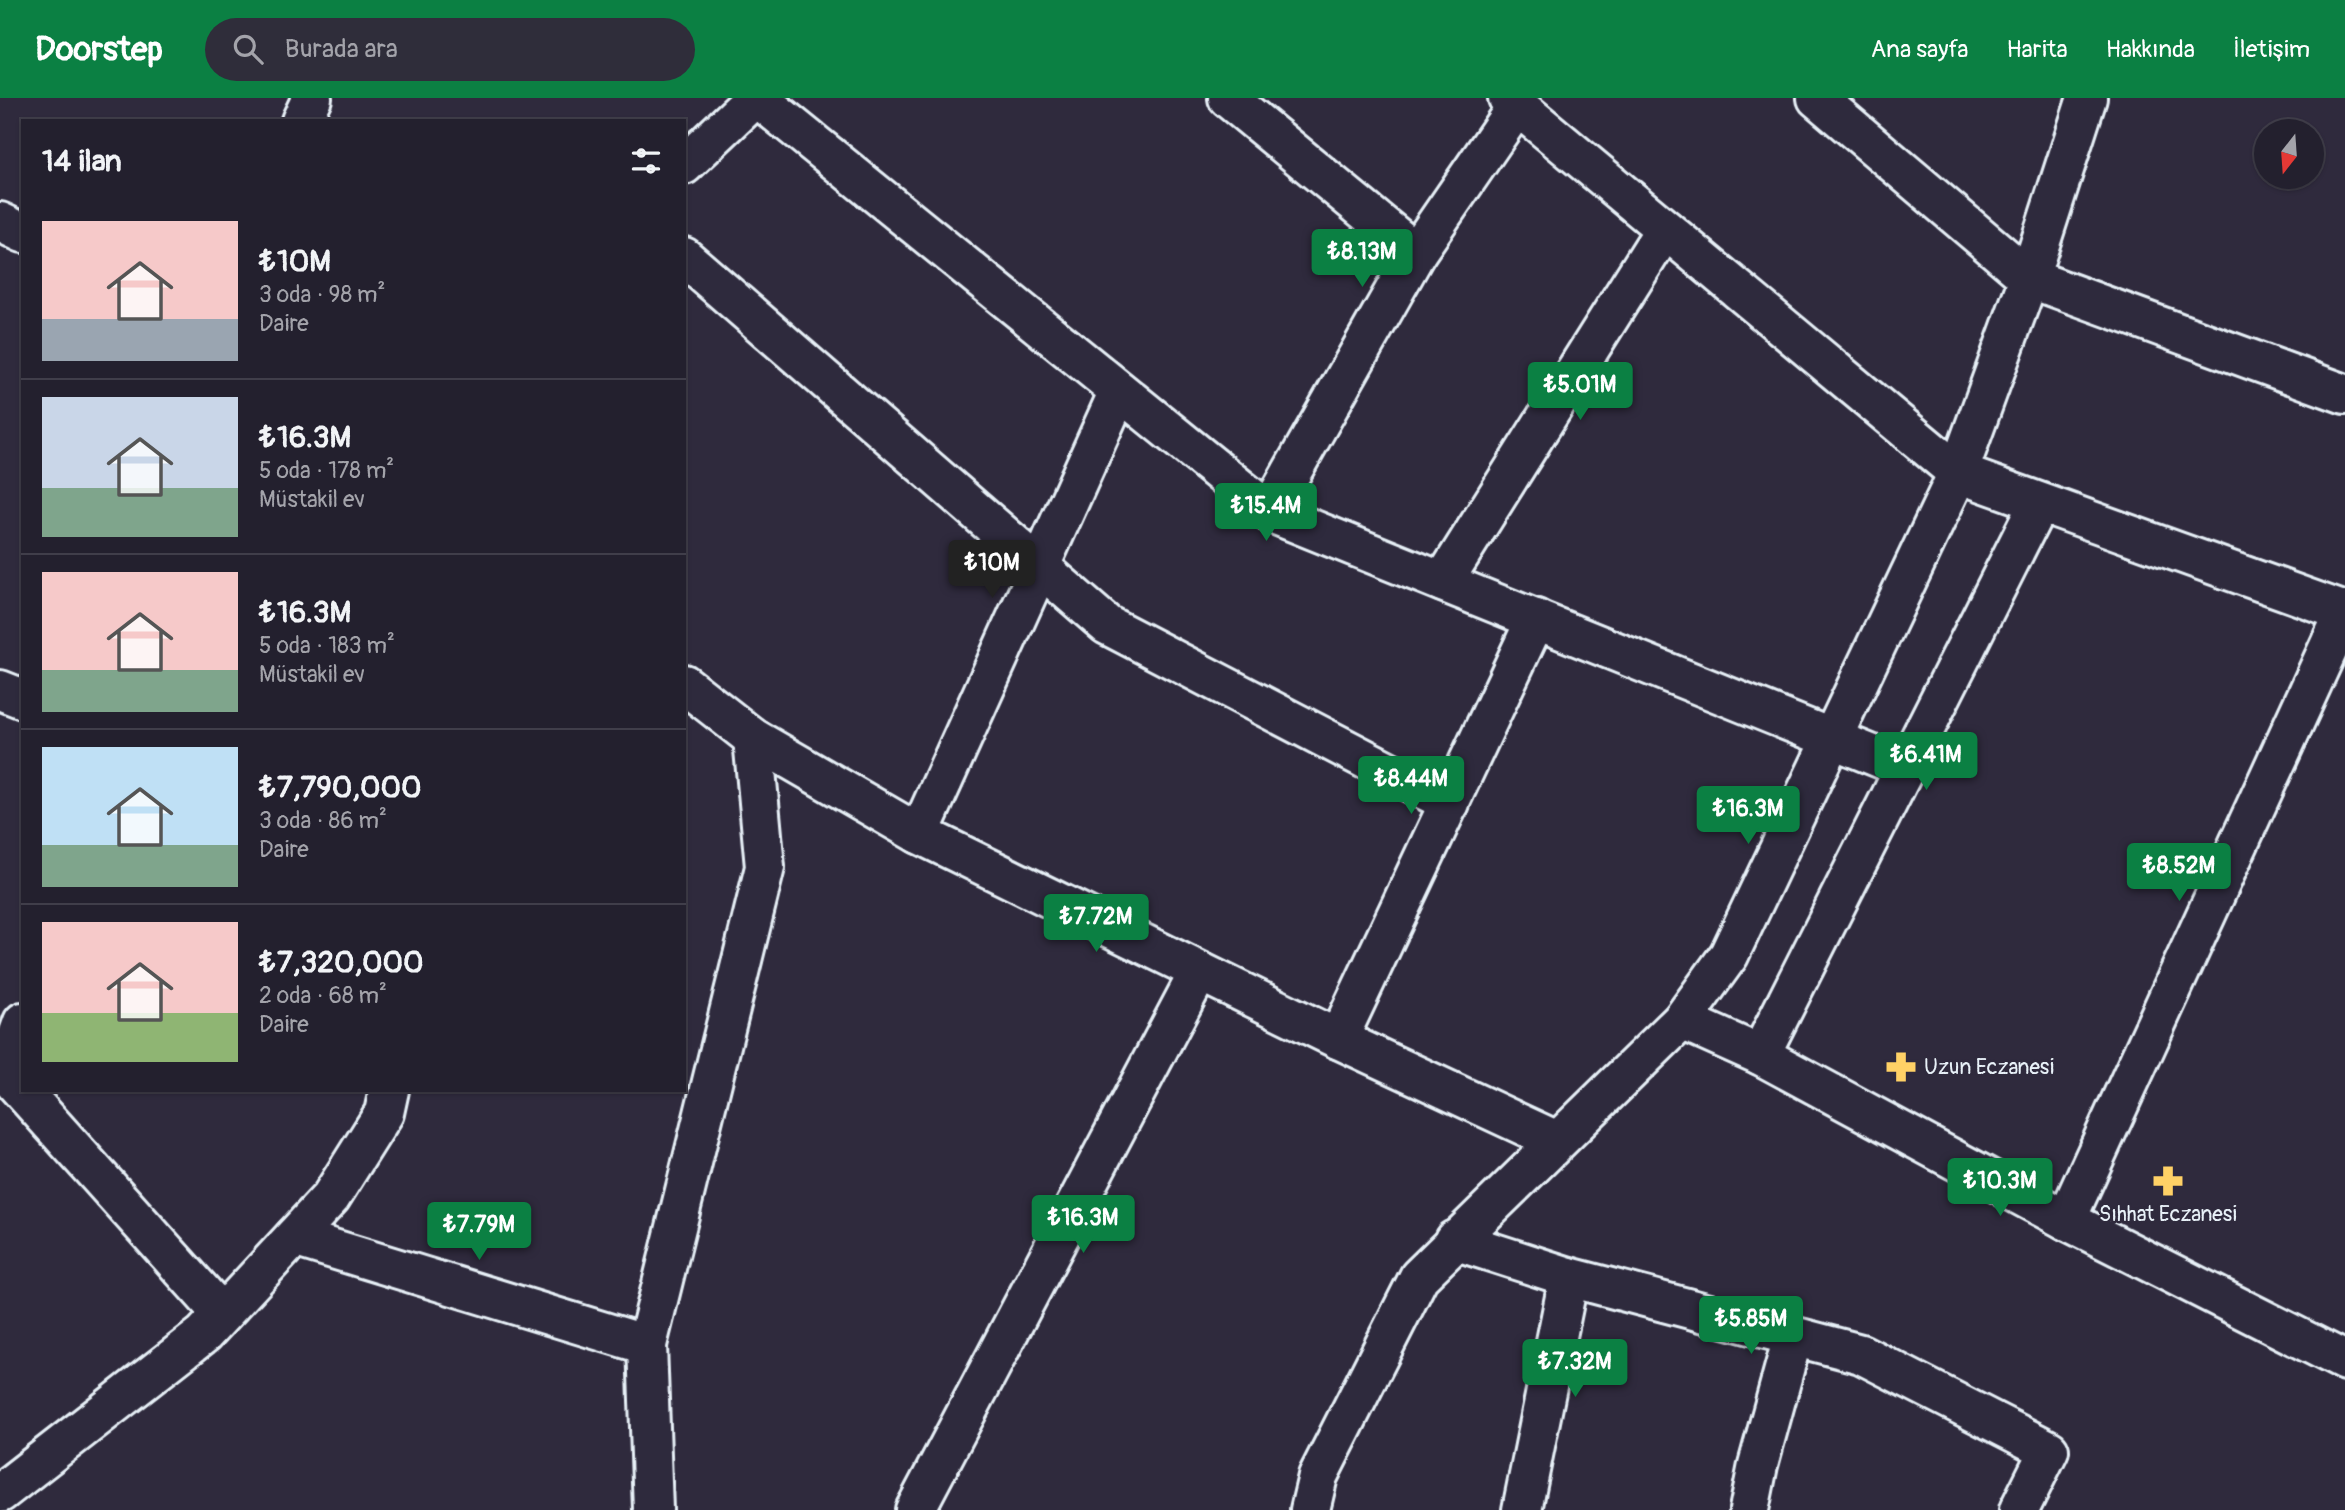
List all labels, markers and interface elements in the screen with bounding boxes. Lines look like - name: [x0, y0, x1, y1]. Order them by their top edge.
- search box: [205, 18, 695, 81]
- text: Doorstep: [35, 29, 163, 70]
- icon: search: [229, 30, 267, 68]
- text: Burada ara: [285, 33, 398, 65]
- text: Ana sayfa: [1871, 35, 1968, 64]
- text: Harita: [2006, 35, 2068, 64]
- text: Hakkında: [2106, 35, 2195, 64]
- text: İletişim: [2233, 35, 2310, 64]
- north arrow: [2254, 119, 2324, 189]
- map controls: [2254, 119, 2324, 189]
- icon: filters: [627, 142, 665, 180]
- text: 14 ilan: [42, 143, 122, 180]
- pin: ₺8.13M: [1305, 230, 1419, 289]
- text: ₺8.13M: [1328, 237, 1396, 266]
- text: ₺10M: [259, 243, 331, 280]
- icon: home: [98, 249, 182, 333]
- text: 3 oda · 98 m²: [259, 280, 385, 309]
- text: Daire: [259, 309, 308, 338]
- pin: ₺5.01M: [1523, 362, 1637, 422]
- text: ₺5.01M: [1544, 370, 1616, 399]
- text: ₺16.3M: [259, 419, 351, 456]
- icon: home: [98, 425, 182, 509]
- text: 5 oda · 178 m²: [259, 456, 394, 485]
- pin: ₺15.4M: [1209, 484, 1323, 543]
- text: Müstakil ev: [259, 485, 365, 514]
- text: ₺15.4M: [1231, 491, 1301, 520]
- pin: ₺10M: [951, 540, 1033, 600]
- text: ₺10M: [964, 548, 1020, 577]
- text: ₺16.3M: [259, 594, 351, 631]
- icon: home: [98, 600, 182, 684]
- text: 5 oda · 183 m²: [259, 631, 395, 660]
- text: Müstakil ev: [259, 660, 365, 689]
- pin: ₺6.41M: [1869, 732, 1983, 792]
- text: ₺6.41M: [1890, 740, 1962, 769]
- pin: ₺8.44M: [1354, 756, 1468, 816]
- text: ₺8.44M: [1374, 764, 1448, 793]
- text: ₺7,790,000: [259, 769, 421, 806]
- icon: home: [98, 775, 182, 859]
- pin: ₺16.3M: [1691, 786, 1805, 846]
- text: ₺16.3M: [1713, 794, 1783, 823]
- text: 3 oda · 86 m²: [259, 806, 387, 835]
- text: Daire: [259, 835, 308, 864]
- pin: ₺8.52M: [2122, 844, 2236, 903]
- text: ₺8.52M: [2143, 851, 2215, 880]
- pin: ₺7.72M: [1039, 894, 1153, 954]
- text: ₺7.72M: [1060, 902, 1132, 931]
- text: ₺7,320,000: [259, 944, 424, 981]
- icon: home: [98, 950, 182, 1034]
- text: 2 oda · 68 m²: [259, 981, 387, 1010]
- text: Daire: [259, 1010, 308, 1039]
- pharmacy icon: Uzun Eczanesi: [1884, 1050, 1918, 1084]
- place label: Uzun Eczanesi: [1924, 1054, 2054, 1081]
- pin: ₺10.3M: [1943, 1158, 2057, 1218]
- pharmacy icon: Sıhhat Eczanesi: [2151, 1164, 2185, 1198]
- text: ₺10.3M: [1964, 1166, 2036, 1195]
- pin: ₺16.3M: [1026, 1196, 1140, 1255]
- place label: Sıhhat Eczanesi: [2099, 1201, 2237, 1228]
- pin: ₺7.79M: [422, 1202, 536, 1262]
- text: ₺16.3M: [1048, 1203, 1118, 1232]
- text: ₺7.79M: [443, 1210, 515, 1239]
- pin: ₺5.85M: [1694, 1296, 1808, 1356]
- text: ₺5.85M: [1715, 1304, 1787, 1333]
- pin: ₺7.32M: [1518, 1340, 1632, 1399]
- text: ₺7.32M: [1538, 1347, 1612, 1376]

